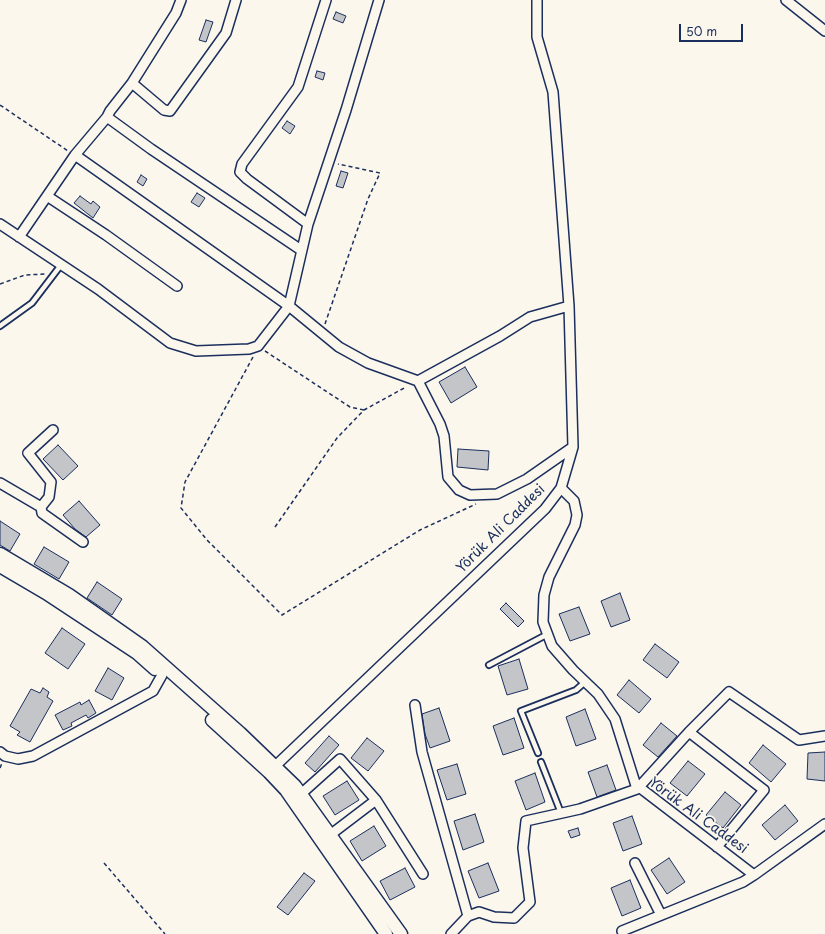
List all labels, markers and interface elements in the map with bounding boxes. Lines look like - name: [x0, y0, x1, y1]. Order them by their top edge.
- scale bar: [681, 16, 745, 42]
- text: 50 m: [686, 22, 717, 40]
- street label: Yörük Ali Caddesi: [453, 481, 549, 577]
- street label: Yörük Ali Caddesi: [645, 774, 751, 858]

